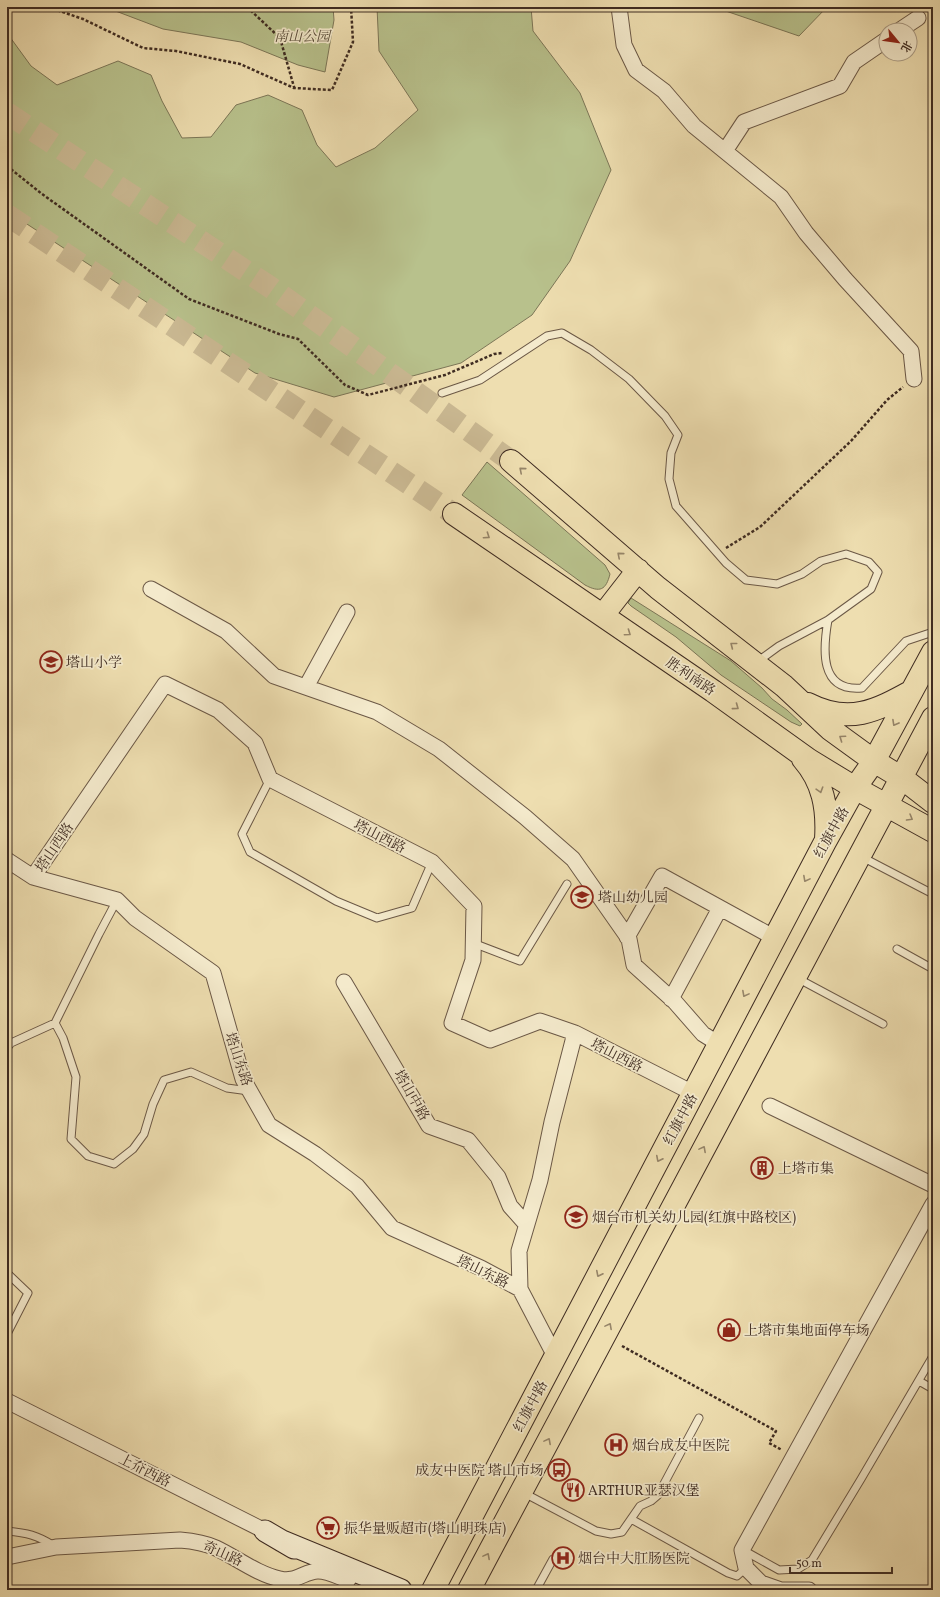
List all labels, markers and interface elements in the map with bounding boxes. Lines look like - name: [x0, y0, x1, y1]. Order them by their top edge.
- north arrow: [878, 22, 918, 62]
- park label: 南山公园: [274, 28, 332, 47]
- text: 北: [896, 38, 915, 55]
- one-way arrow: [519, 468, 527, 475]
- one-way arrow: [482, 531, 489, 538]
- one-way arrow: [618, 552, 625, 559]
- one-way arrow: [624, 628, 631, 635]
- one-way arrow: [730, 643, 737, 650]
- school or university icon: 塔山小学: [38, 649, 64, 675]
- place label: 塔山小学: [66, 654, 122, 673]
- street label: 胜利南路: [662, 654, 719, 701]
- one-way arrow: [731, 702, 738, 709]
- one-way arrow: [892, 719, 899, 726]
- one-way arrow: [839, 735, 846, 743]
- one-way arrow: [815, 786, 824, 793]
- street label: 红旗中路: [810, 804, 854, 862]
- one-way arrow: [906, 813, 913, 820]
- street label: 塔山西路: [350, 816, 409, 859]
- street label: 塔山西路: [32, 819, 79, 876]
- one-way arrow: [803, 875, 810, 882]
- school or university icon: 塔山幼儿园: [569, 884, 595, 910]
- place label: 塔山幼儿园: [598, 889, 668, 908]
- one-way arrow: [742, 990, 750, 998]
- street label: 塔山东路: [219, 1030, 256, 1089]
- street label: 塔山西路: [587, 1035, 646, 1078]
- street label: 塔山中路: [388, 1067, 433, 1125]
- street label: 红旗中路: [660, 1091, 703, 1149]
- one-way arrow: [698, 1146, 706, 1154]
- one-way arrow: [656, 1155, 664, 1162]
- building icon: 上塔市集: [749, 1155, 775, 1181]
- place label: 上塔市集: [778, 1160, 834, 1179]
- school or university icon: 烟台市机关幼儿园(红旗中路校区): [563, 1204, 589, 1230]
- place label: 烟台市机关幼儿园(红旗中路校区): [592, 1209, 796, 1228]
- street label: 塔山东路: [453, 1252, 512, 1293]
- one-way arrow: [596, 1270, 604, 1278]
- shop icon: 上塔市集地面停车场: [716, 1317, 742, 1343]
- place label: 上塔市集地面停车场: [744, 1322, 870, 1341]
- one-way arrow: [604, 1323, 612, 1330]
- street label: 红旗中路: [510, 1378, 553, 1436]
- hospital icon: 烟台成友中医院: [603, 1432, 629, 1458]
- one-way arrow: [543, 1437, 550, 1445]
- place label: 烟台成友中医院: [632, 1437, 730, 1456]
- street label: 上夼西路: [115, 1450, 174, 1493]
- bus stop icon: 成友中医院 塔山市场: [546, 1457, 572, 1483]
- place label: 成友中医院 塔山市场: [415, 1462, 544, 1481]
- restaurant icon: ARTHUR亚瑟汉堡: [560, 1477, 586, 1503]
- place label: ARTHUR亚瑟汉堡: [588, 1482, 700, 1501]
- supermarket icon: 振华量贩超市(塔山明珠店): [315, 1515, 341, 1541]
- place label: 振华量贩超市(塔山明珠店): [344, 1520, 506, 1539]
- street label: 奇山路: [199, 1537, 245, 1572]
- hospital icon: 烟台中大肛肠医院: [550, 1545, 576, 1571]
- scale bar: [790, 1549, 892, 1575]
- place label: 烟台中大肛肠医院: [578, 1550, 690, 1569]
- one-way arrow: [482, 1552, 490, 1560]
- text: 50 m: [796, 1556, 822, 1572]

